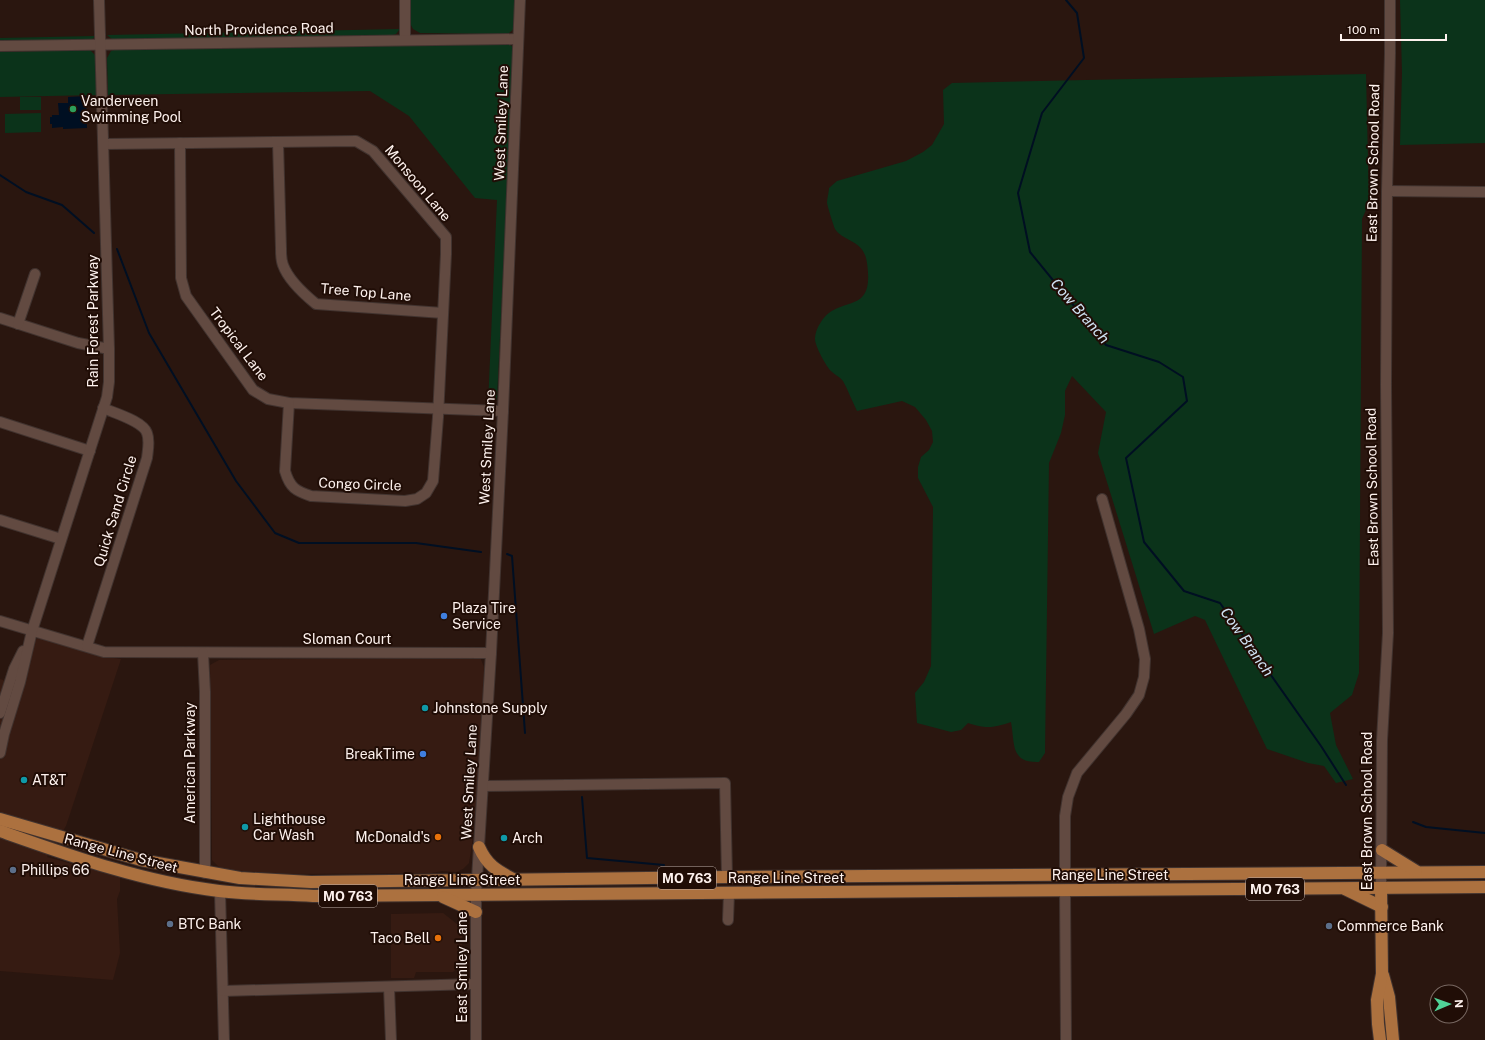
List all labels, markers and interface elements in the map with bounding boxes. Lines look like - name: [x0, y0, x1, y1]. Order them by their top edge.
- scale bar: [1341, 16, 1446, 42]
- street label: North Providence Road: [184, 20, 334, 38]
- text: 100 m: [1347, 23, 1380, 37]
- street label: West Smiley Lane: [491, 65, 511, 181]
- street label: East Brown School Road: [1364, 84, 1382, 242]
- place label: Vanderveen Swimming Pool: [81, 93, 182, 125]
- marker: Vanderveen Swimming Pool: [68, 104, 78, 114]
- street label: Monsoon Lane: [382, 142, 454, 224]
- street label: Rain Forest Parkway: [85, 254, 101, 387]
- water label: Cow Branch: [1048, 275, 1113, 347]
- street label: Tree Top Lane: [320, 280, 412, 304]
- street label: Tropical Lane: [206, 304, 272, 384]
- street label: West Smiley Lane: [476, 389, 498, 505]
- street label: East Brown School Road: [1363, 408, 1381, 566]
- street label: Quick Sand Circle: [90, 453, 140, 569]
- street label: Congo Circle: [318, 475, 402, 493]
- place label: Plaza Tire Service: [452, 600, 516, 632]
- water label: Cow Branch: [1217, 604, 1277, 680]
- marker: Plaza Tire Service: [439, 611, 449, 621]
- street label: Sloman Court: [303, 631, 391, 647]
- place label: Johnstone Supply: [433, 700, 548, 716]
- street label: American Parkway: [182, 702, 198, 824]
- marker: Johnstone Supply: [420, 703, 430, 713]
- street label: West Smiley Lane: [458, 724, 480, 840]
- street label: East Brown School Road: [1359, 732, 1375, 890]
- place label: BreakTime: [345, 746, 415, 762]
- marker: BreakTime: [418, 749, 428, 759]
- place label: AT&T: [32, 772, 66, 788]
- marker: AT&T: [19, 775, 29, 785]
- place label: Lighthouse Car Wash: [253, 811, 326, 843]
- marker: Lighthouse Car Wash: [240, 822, 250, 832]
- place label: McDonald's: [355, 829, 430, 845]
- street label: Range Line Street: [63, 830, 179, 876]
- place label: Arch: [512, 830, 543, 846]
- marker: McDonald's: [433, 832, 443, 842]
- marker: Arch: [499, 833, 509, 843]
- place label: Phillips 66: [21, 862, 90, 878]
- marker: Phillips 66: [8, 865, 18, 875]
- road number: MO 763: [658, 867, 716, 889]
- street label: Range Line Street: [1052, 867, 1168, 883]
- street label: Range Line Street: [728, 870, 844, 886]
- street label: Range Line Street: [404, 872, 520, 888]
- road number: MO 763: [1246, 878, 1304, 900]
- road number: MO 763: [319, 885, 377, 907]
- street label: East Smiley Lane: [454, 911, 470, 1023]
- place label: BTC Bank: [178, 916, 242, 932]
- place label: Commerce Bank: [1337, 918, 1444, 934]
- marker: BTC Bank: [165, 919, 175, 929]
- marker: Commerce Bank: [1324, 921, 1334, 931]
- place label: Taco Bell: [370, 930, 430, 946]
- marker: Taco Bell: [433, 933, 443, 943]
- north arrow: [1429, 984, 1469, 1024]
- text: N: [1453, 999, 1465, 1008]

